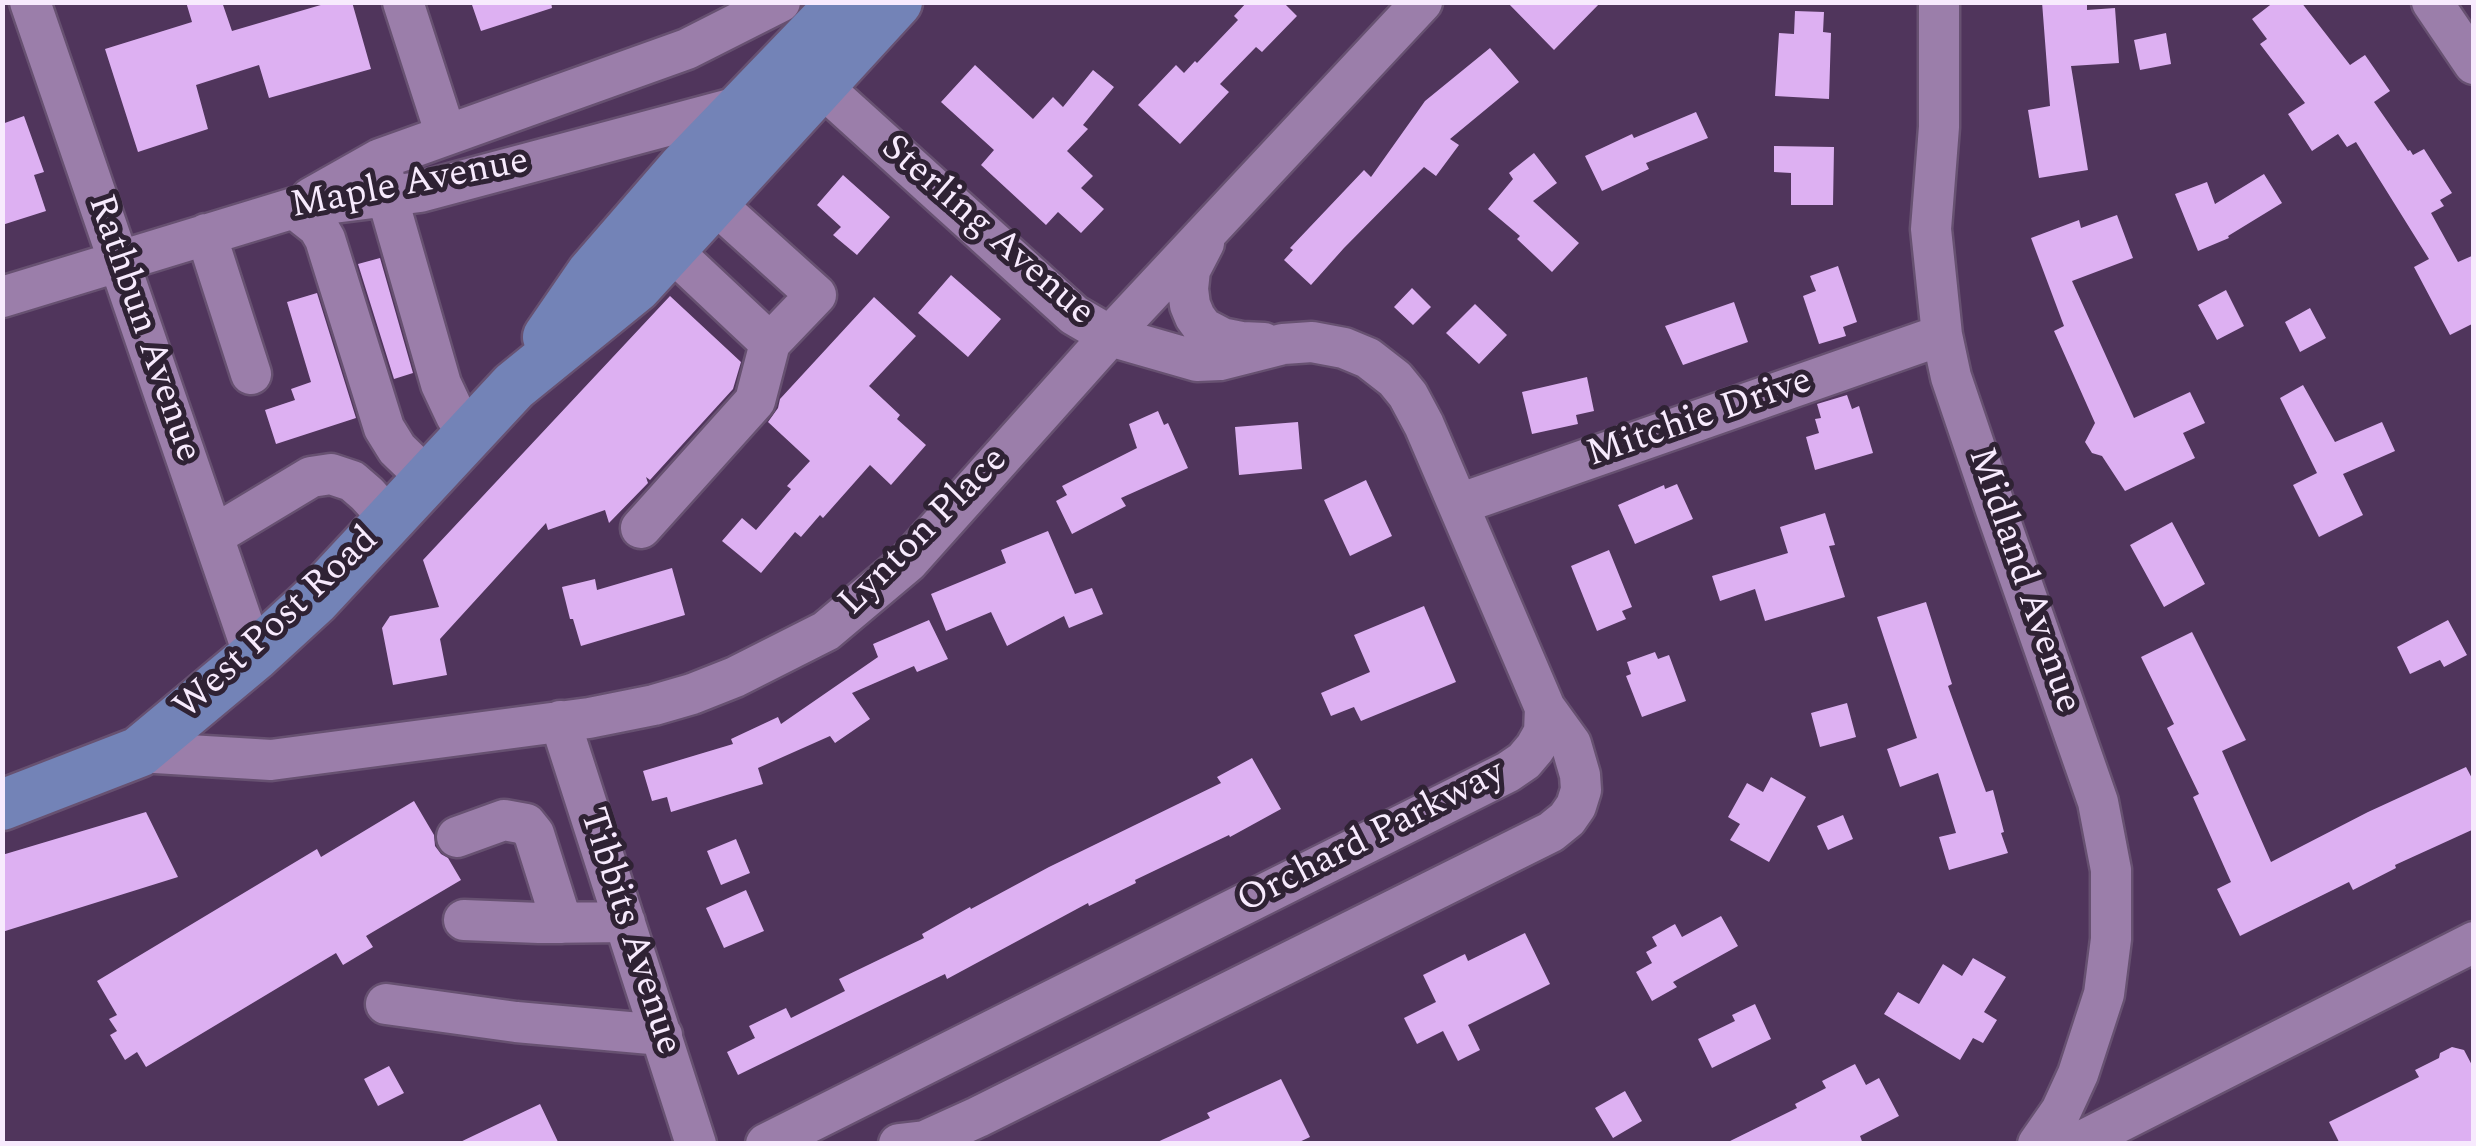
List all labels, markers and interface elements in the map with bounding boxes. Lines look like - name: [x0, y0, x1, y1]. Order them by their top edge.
- street label: Sterling Avenue: [870, 127, 1102, 337]
- street label: Maple Avenue: [287, 141, 533, 231]
- street label: Rathbun Avenue: [75, 190, 209, 468]
- street label: Mitchie Drive: [1582, 360, 1818, 480]
- street label: Lynton Place: [831, 439, 1019, 627]
- street label: Midland Avenue: [1955, 442, 2089, 720]
- street label: West Post Road: [166, 519, 390, 731]
- street label: Orchard Parkway: [1231, 752, 1513, 926]
- street label: Tibbits Avenue: [567, 803, 689, 1061]

